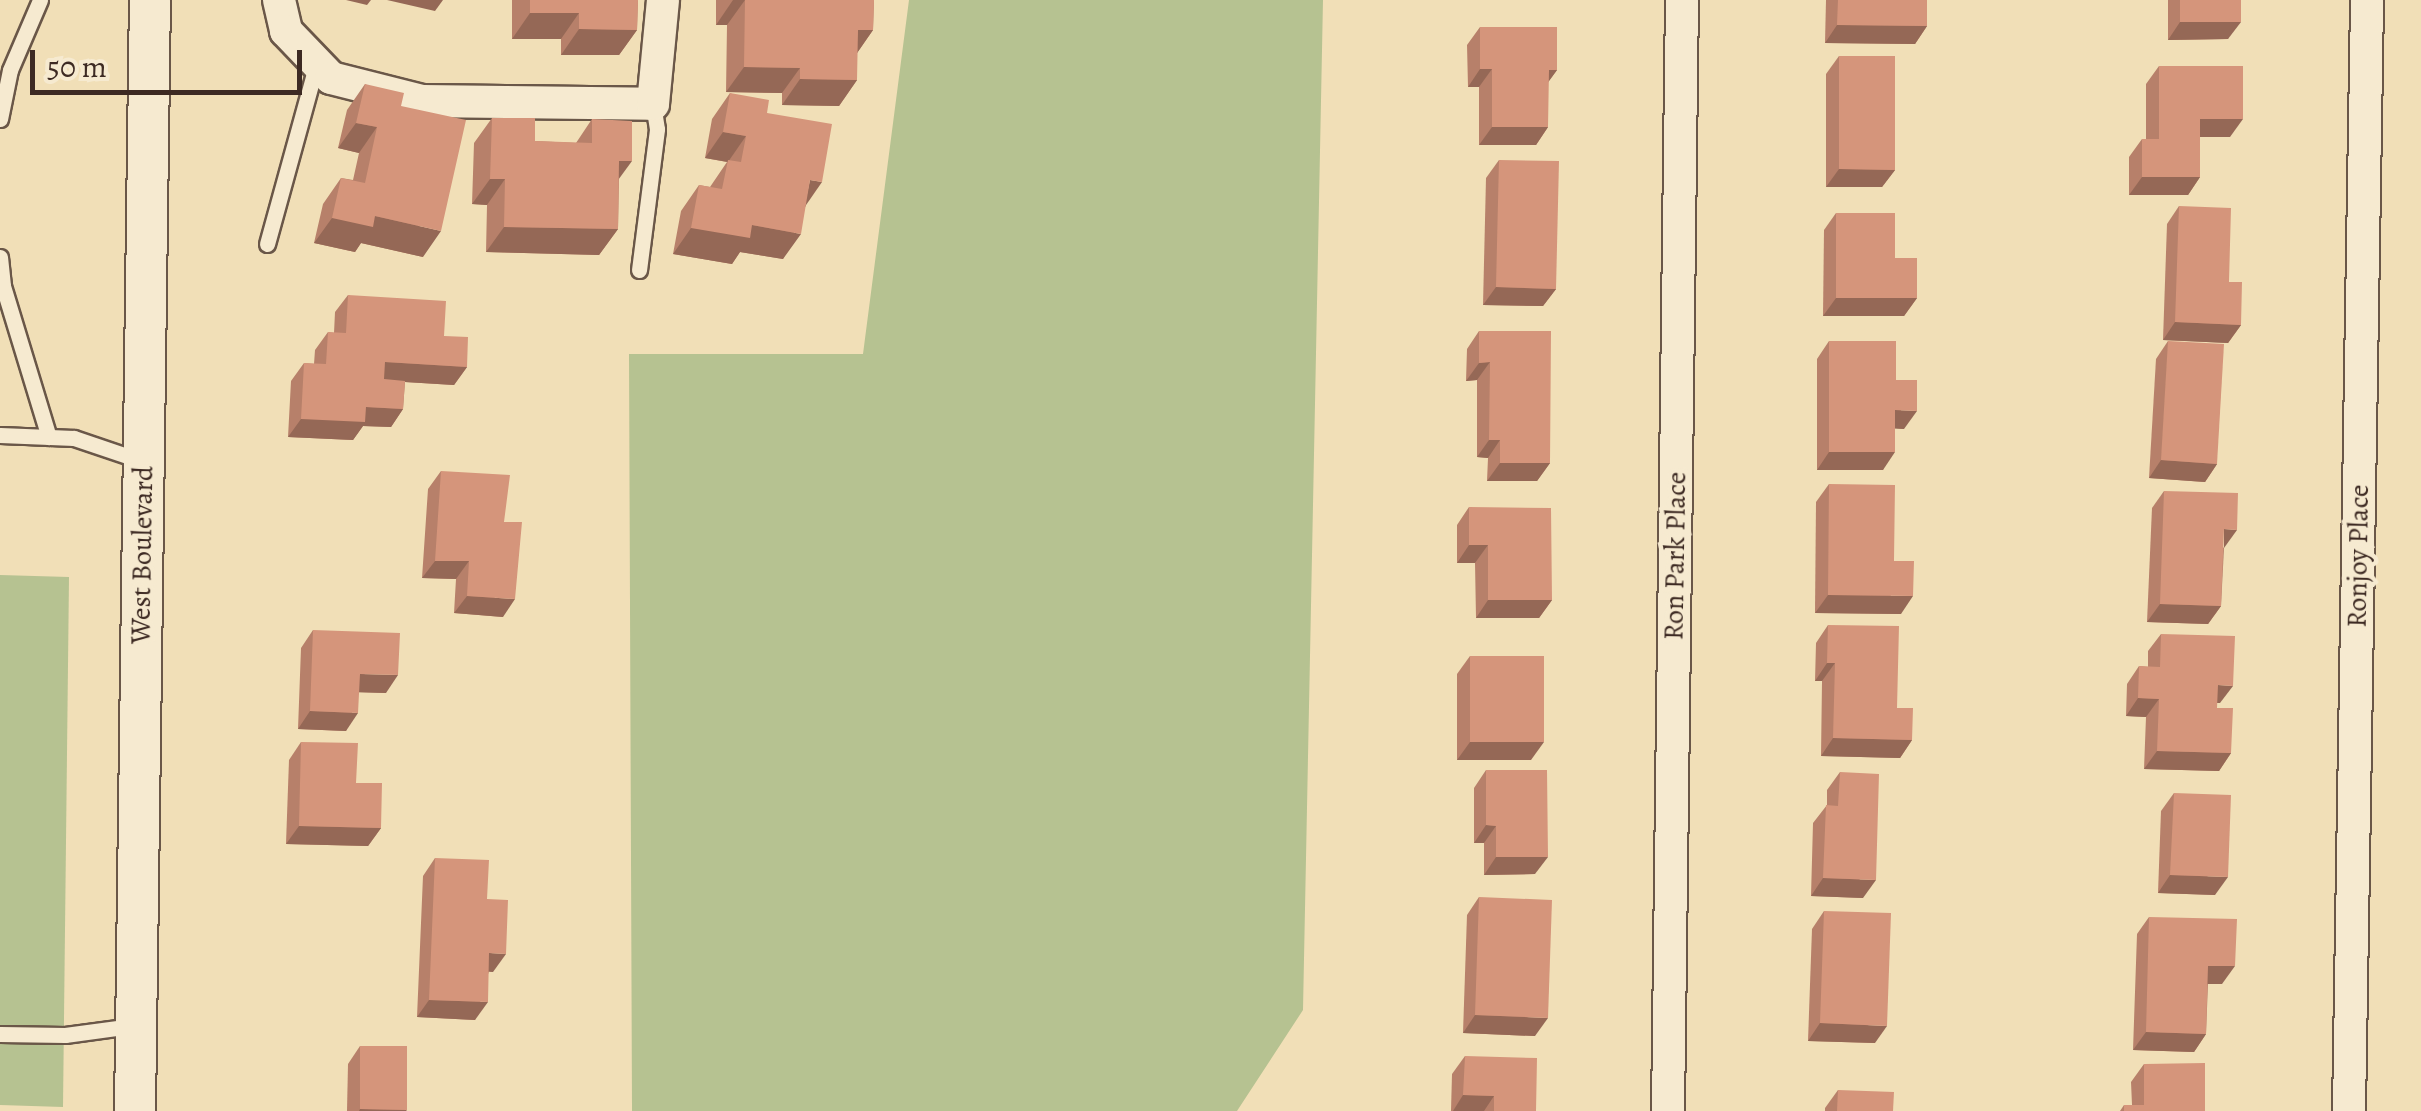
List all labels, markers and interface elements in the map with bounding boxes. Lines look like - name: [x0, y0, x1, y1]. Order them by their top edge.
- scale bar: [35, 30, 308, 92]
- text: 50 m: [47, 47, 107, 87]
- street label: West Boulevard: [124, 466, 160, 644]
- street label: Ron Park Place: [1657, 471, 1693, 641]
- street label: Ronjoy Place: [2340, 484, 2376, 628]

